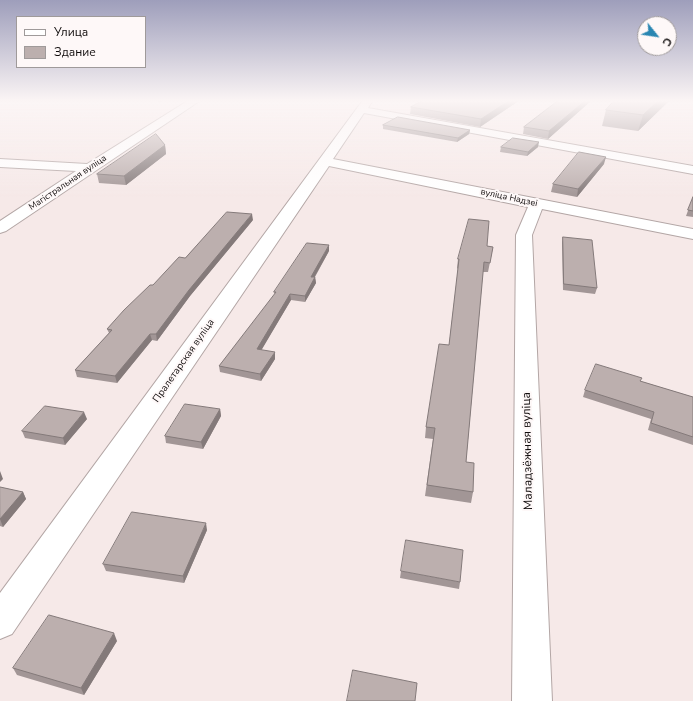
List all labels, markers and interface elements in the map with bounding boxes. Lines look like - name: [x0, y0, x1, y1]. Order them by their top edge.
- legend: [16, 16, 146, 68]
- north arrow: [637, 16, 677, 56]
- text: Улица: [54, 24, 88, 40]
- text: С: [659, 35, 675, 49]
- text: Здание: [54, 44, 96, 60]
- street label: Магістральная вуліца: [27, 153, 109, 213]
- street label: вуліца Надзеі: [480, 187, 538, 209]
- street label: Пралетарская вуліца: [151, 317, 217, 405]
- street label: Маладзёжная вуліца: [520, 392, 536, 510]

